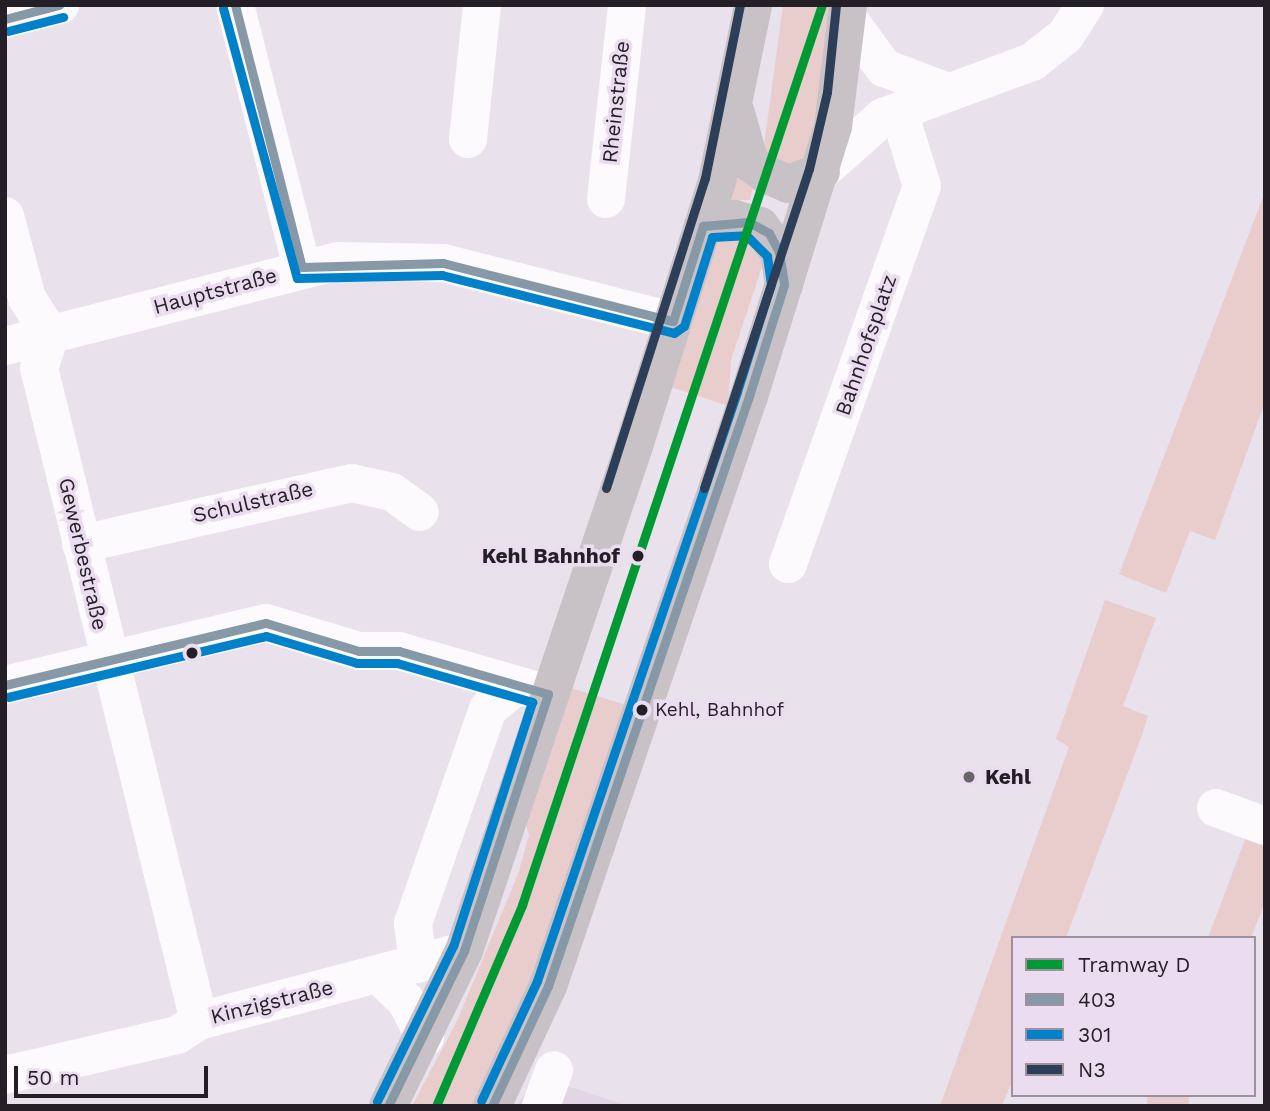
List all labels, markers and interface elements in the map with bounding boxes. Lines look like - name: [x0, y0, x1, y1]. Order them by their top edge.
- street label: Rheinstraße: [597, 40, 635, 164]
- street label: Hauptstraße: [150, 262, 280, 320]
- street label: Bahnhofsplatz: [830, 271, 902, 419]
- street label: Gewerbestraße: [53, 475, 113, 633]
- street label: Schulstraße: [190, 476, 316, 528]
- place label: Kehl Bahnhof: [481, 543, 620, 569]
- marker: Kehl Bahnhof: [627, 545, 649, 567]
- unlabelled marker: [185, 646, 199, 660]
- place label: Kehl, Bahnhof: [655, 699, 784, 721]
- marker: Kehl, Bahnhof: [635, 703, 649, 717]
- place label: Kehl: [985, 764, 1031, 790]
- marker: Kehl: [959, 767, 979, 787]
- legend: [1011, 936, 1256, 1097]
- text: Tramway D: [1078, 952, 1190, 977]
- street label: Kinzigstraße: [208, 975, 336, 1029]
- text: 403: [1078, 987, 1116, 1012]
- text: 301: [1078, 1022, 1112, 1047]
- scale bar: [18, 1052, 212, 1096]
- text: N3: [1078, 1057, 1106, 1082]
- text: 50 m: [27, 1065, 79, 1090]

